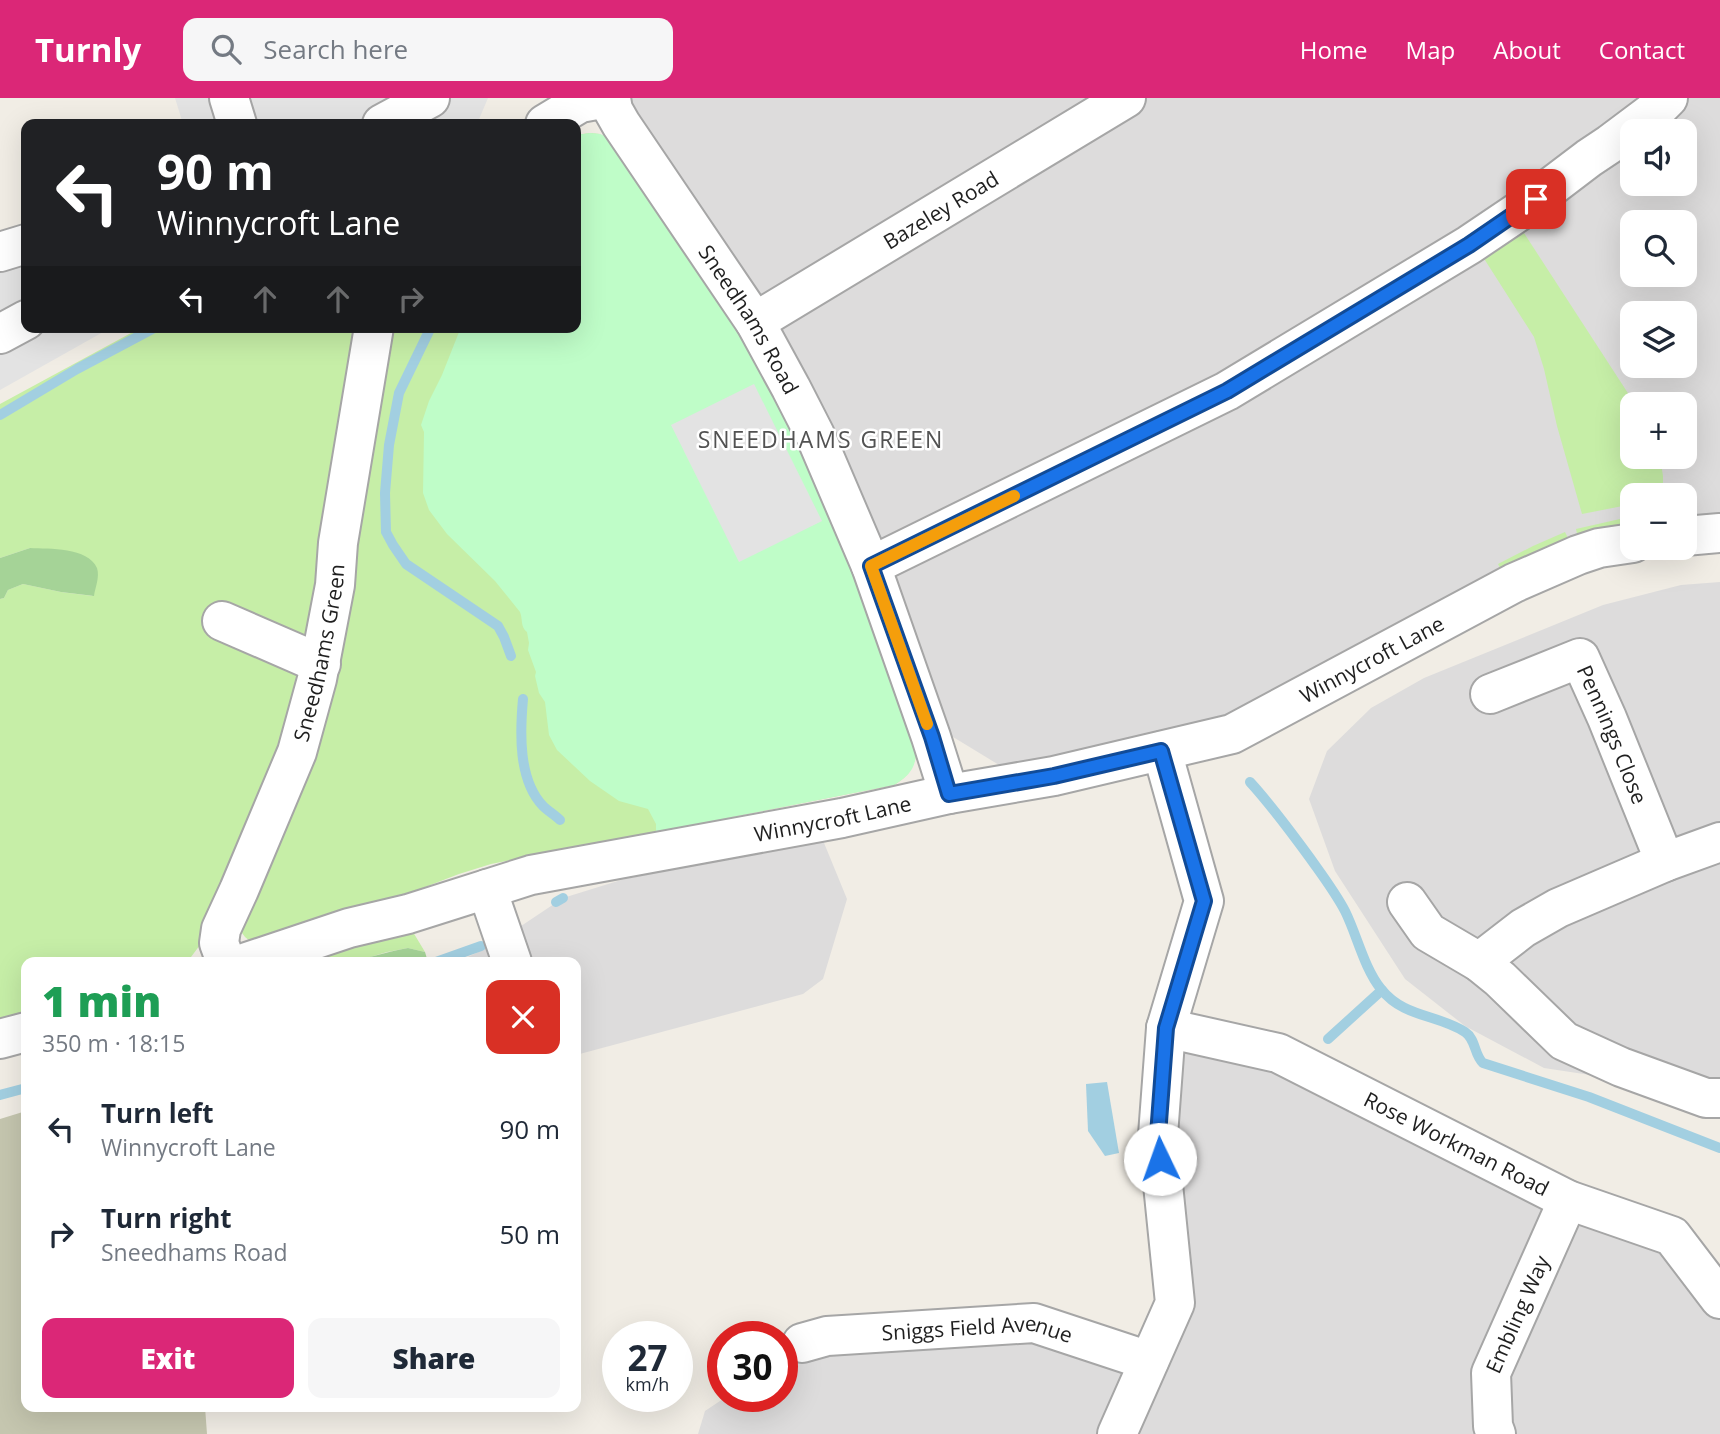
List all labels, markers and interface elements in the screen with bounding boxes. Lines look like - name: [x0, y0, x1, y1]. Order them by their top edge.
- search box: [183, 18, 673, 81]
- text: Turnly: [35, 27, 141, 72]
- icon: search: [207, 30, 245, 68]
- text: Search here: [263, 31, 408, 67]
- text: Home: [1300, 33, 1368, 66]
- text: Map: [1406, 33, 1455, 66]
- text: About: [1493, 33, 1561, 66]
- text: Contact: [1599, 33, 1685, 66]
- map controls: [1620, 119, 1697, 560]
- button: sound: [1620, 119, 1697, 196]
- text: 90 m: [157, 138, 274, 204]
- icon: left: [42, 147, 133, 238]
- street label: Bazeley Road: [878, 164, 1004, 255]
- pin: [1506, 169, 1566, 229]
- icon: arrive: [1517, 180, 1555, 218]
- text: Winnycroft Lane: [157, 201, 400, 244]
- button: search: [1620, 210, 1697, 287]
- street label: Sneedhams Road: [693, 239, 806, 399]
- icon: left: [173, 280, 211, 318]
- icon: ahead: [246, 280, 284, 318]
- icon: ahead: [319, 280, 357, 318]
- icon: right: [392, 280, 430, 318]
- button: layers: [1620, 301, 1697, 378]
- button: +: [1620, 392, 1697, 469]
- district label: SNEEDHAMS GREEN: [698, 423, 944, 455]
- button: −: [1620, 483, 1697, 560]
- street label: Sneedhams Green: [287, 563, 350, 745]
- street label: Winnycroft Lane: [1295, 609, 1449, 709]
- street label: Pennings Close: [1571, 660, 1654, 808]
- street label: Winnycroft Lane: [752, 789, 914, 848]
- text: 1 min: [42, 972, 161, 1029]
- button: close: [486, 980, 560, 1054]
- text: 350 m · 18:15: [42, 1027, 185, 1059]
- street label: Rose Workman Road: [1359, 1085, 1554, 1202]
- text: Turn left: [101, 1095, 213, 1131]
- icon: left: [42, 1110, 80, 1148]
- text: 90 m: [499, 1111, 560, 1147]
- position arrow: [1123, 1122, 1197, 1196]
- text: Winnycroft Lane: [101, 1131, 276, 1163]
- text: Turn right: [101, 1200, 232, 1236]
- icon: right: [42, 1215, 80, 1253]
- text: 50 m: [499, 1216, 560, 1252]
- text: Sneedhams Road: [101, 1236, 288, 1268]
- street label: Embling Way: [1479, 1250, 1556, 1377]
- street label: Sniggs Field Avenue: [881, 1309, 1076, 1349]
- button: Exit: [42, 1318, 294, 1398]
- button: Share: [308, 1318, 560, 1398]
- speed limit sign: 30: [707, 1321, 798, 1412]
- text: 27: [627, 1334, 668, 1381]
- text: km/h: [626, 1372, 669, 1396]

